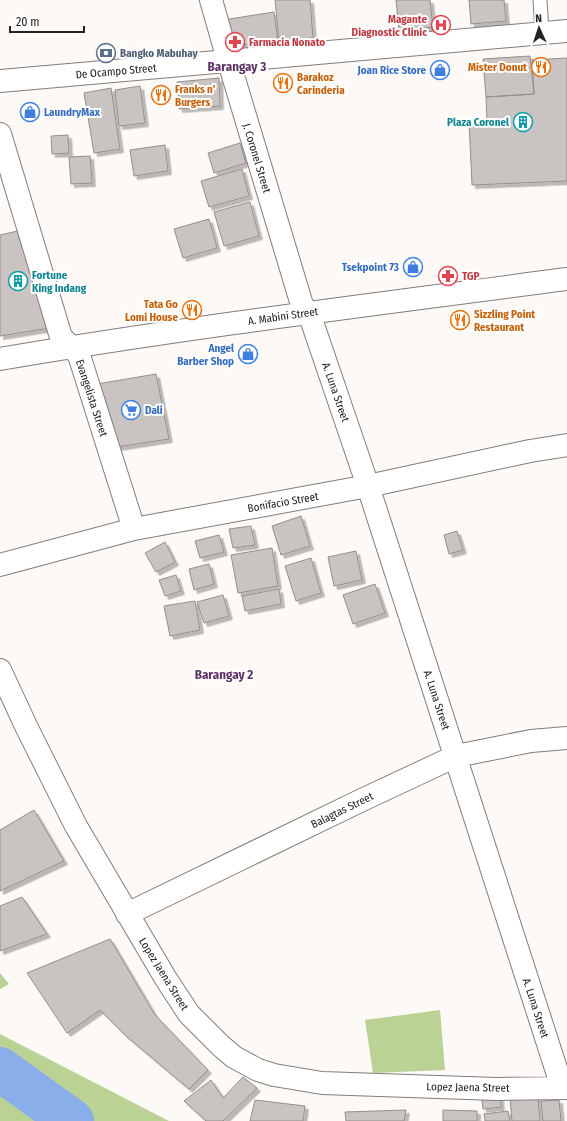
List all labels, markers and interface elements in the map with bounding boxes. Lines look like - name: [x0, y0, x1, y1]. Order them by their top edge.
- scale bar: [10, 8, 84, 34]
- north arrow: [519, 8, 559, 48]
- text: N: [535, 12, 542, 25]
- place label: Magante Diagnostic Clinic: [352, 13, 427, 39]
- hospital icon: Magante Diagnostic Clinic: [430, 14, 452, 36]
- text: 20 m: [16, 15, 40, 29]
- pharmacy icon: Farmacia Nonato: [224, 31, 246, 53]
- place label: Farmacia Nonato: [249, 36, 325, 49]
- bank icon: Bangko Mabuhay: [95, 42, 117, 64]
- place label: Bangko Mabuhay: [120, 47, 199, 60]
- restaurant icon: Mister Donut: [530, 56, 552, 78]
- district label: Barangay 3: [208, 59, 266, 74]
- shop icon: Joan Rice Store: [429, 59, 451, 81]
- street label: De Ocampo Street: [75, 61, 157, 82]
- place label: Mister Donut: [468, 61, 527, 74]
- place label: Joan Rice Store: [356, 64, 426, 77]
- place label: Barakoz Carinderia: [297, 71, 345, 97]
- restaurant icon: Barakoz Carinderia: [272, 72, 294, 94]
- place label: Franks n' Burgers: [175, 83, 215, 109]
- restaurant icon: Franks n' Burgers: [150, 84, 172, 106]
- shop icon: LaundryMax: [19, 101, 41, 123]
- place label: LaundryMax: [44, 106, 101, 119]
- building icon: Plaza Coronel: [512, 111, 534, 133]
- place label: Plaza Coronel: [447, 116, 510, 129]
- street label: J. Coronel Street: [240, 122, 273, 195]
- shop icon: Tsekpoint 73: [402, 256, 424, 278]
- place label: Tsekpoint 73: [342, 261, 399, 274]
- pharmacy icon: TGP: [437, 265, 459, 287]
- place label: Fortune King Indang: [32, 269, 87, 295]
- building icon: Fortune King Indang: [7, 270, 29, 292]
- place label: TGP: [462, 270, 479, 283]
- place label: Tata Go Lomi House: [125, 298, 178, 324]
- restaurant icon: Tata Go Lomi House: [181, 299, 203, 321]
- street label: A. Mabini Street: [247, 305, 319, 328]
- place label: Sizzling Point Restaurant: [474, 308, 535, 334]
- restaurant icon: Sizzling Point Restaurant: [449, 309, 471, 331]
- place label: Angel Barber Shop: [177, 342, 235, 368]
- shop icon: Angel Barber Shop: [237, 343, 259, 365]
- street label: Evangelista Street: [73, 358, 110, 439]
- street label: A. Luna Street: [319, 361, 352, 424]
- supermarket icon: Dali: [120, 399, 142, 421]
- place label: Dali: [145, 404, 163, 417]
- street label: Bonifacio Street: [247, 490, 320, 515]
- district label: Barangay 2: [195, 667, 253, 682]
- street label: A. Luna Street: [421, 669, 452, 732]
- street label: Balagtas Street: [309, 790, 376, 831]
- street label: Lopez Jaena Street: [136, 936, 191, 1013]
- street label: A. Luna Street: [520, 977, 551, 1040]
- street label: Lopez Jaena Street: [426, 1080, 510, 1095]

